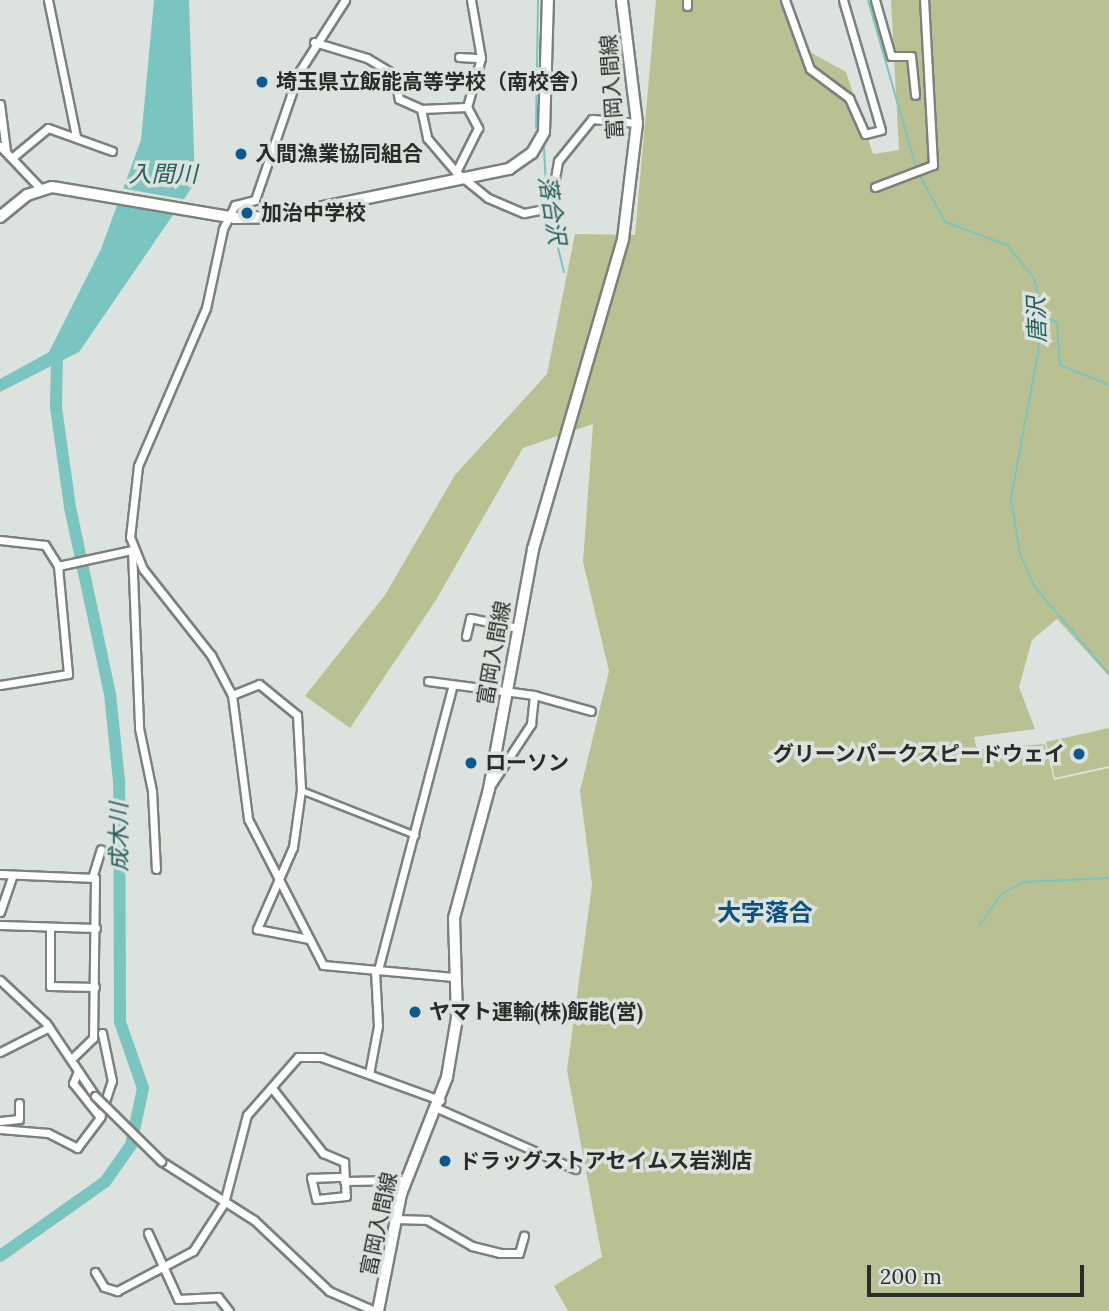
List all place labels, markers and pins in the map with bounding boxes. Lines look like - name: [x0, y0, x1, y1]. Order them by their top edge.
- place label: 埼玉県立飯能高等学校（南校舎）: [276, 69, 591, 95]
- marker: 埼玉県立飯能高等学校（南校舎）: [254, 74, 270, 90]
- place label: 入間漁業協同組合: [255, 141, 423, 167]
- marker: 入間漁業協同組合: [233, 146, 249, 162]
- place label: 加治中学校: [261, 200, 366, 226]
- marker: 加治中学校: [239, 205, 255, 221]
- place label: グリーンパークスピードウェイ: [771, 741, 1065, 767]
- marker: グリーンパークスピードウェイ: [1071, 746, 1087, 762]
- place label: ローソン: [485, 750, 569, 776]
- marker: ローソン: [463, 755, 479, 771]
- place label: ヤマト運輸(株)飯能(営): [429, 999, 643, 1025]
- marker: ヤマト運輸(株)飯能(営): [407, 1004, 423, 1020]
- place label: ドラッグストアセイムス岩渕店: [459, 1148, 753, 1174]
- marker: ドラッグストアセイムス岩渕店: [437, 1153, 453, 1169]

